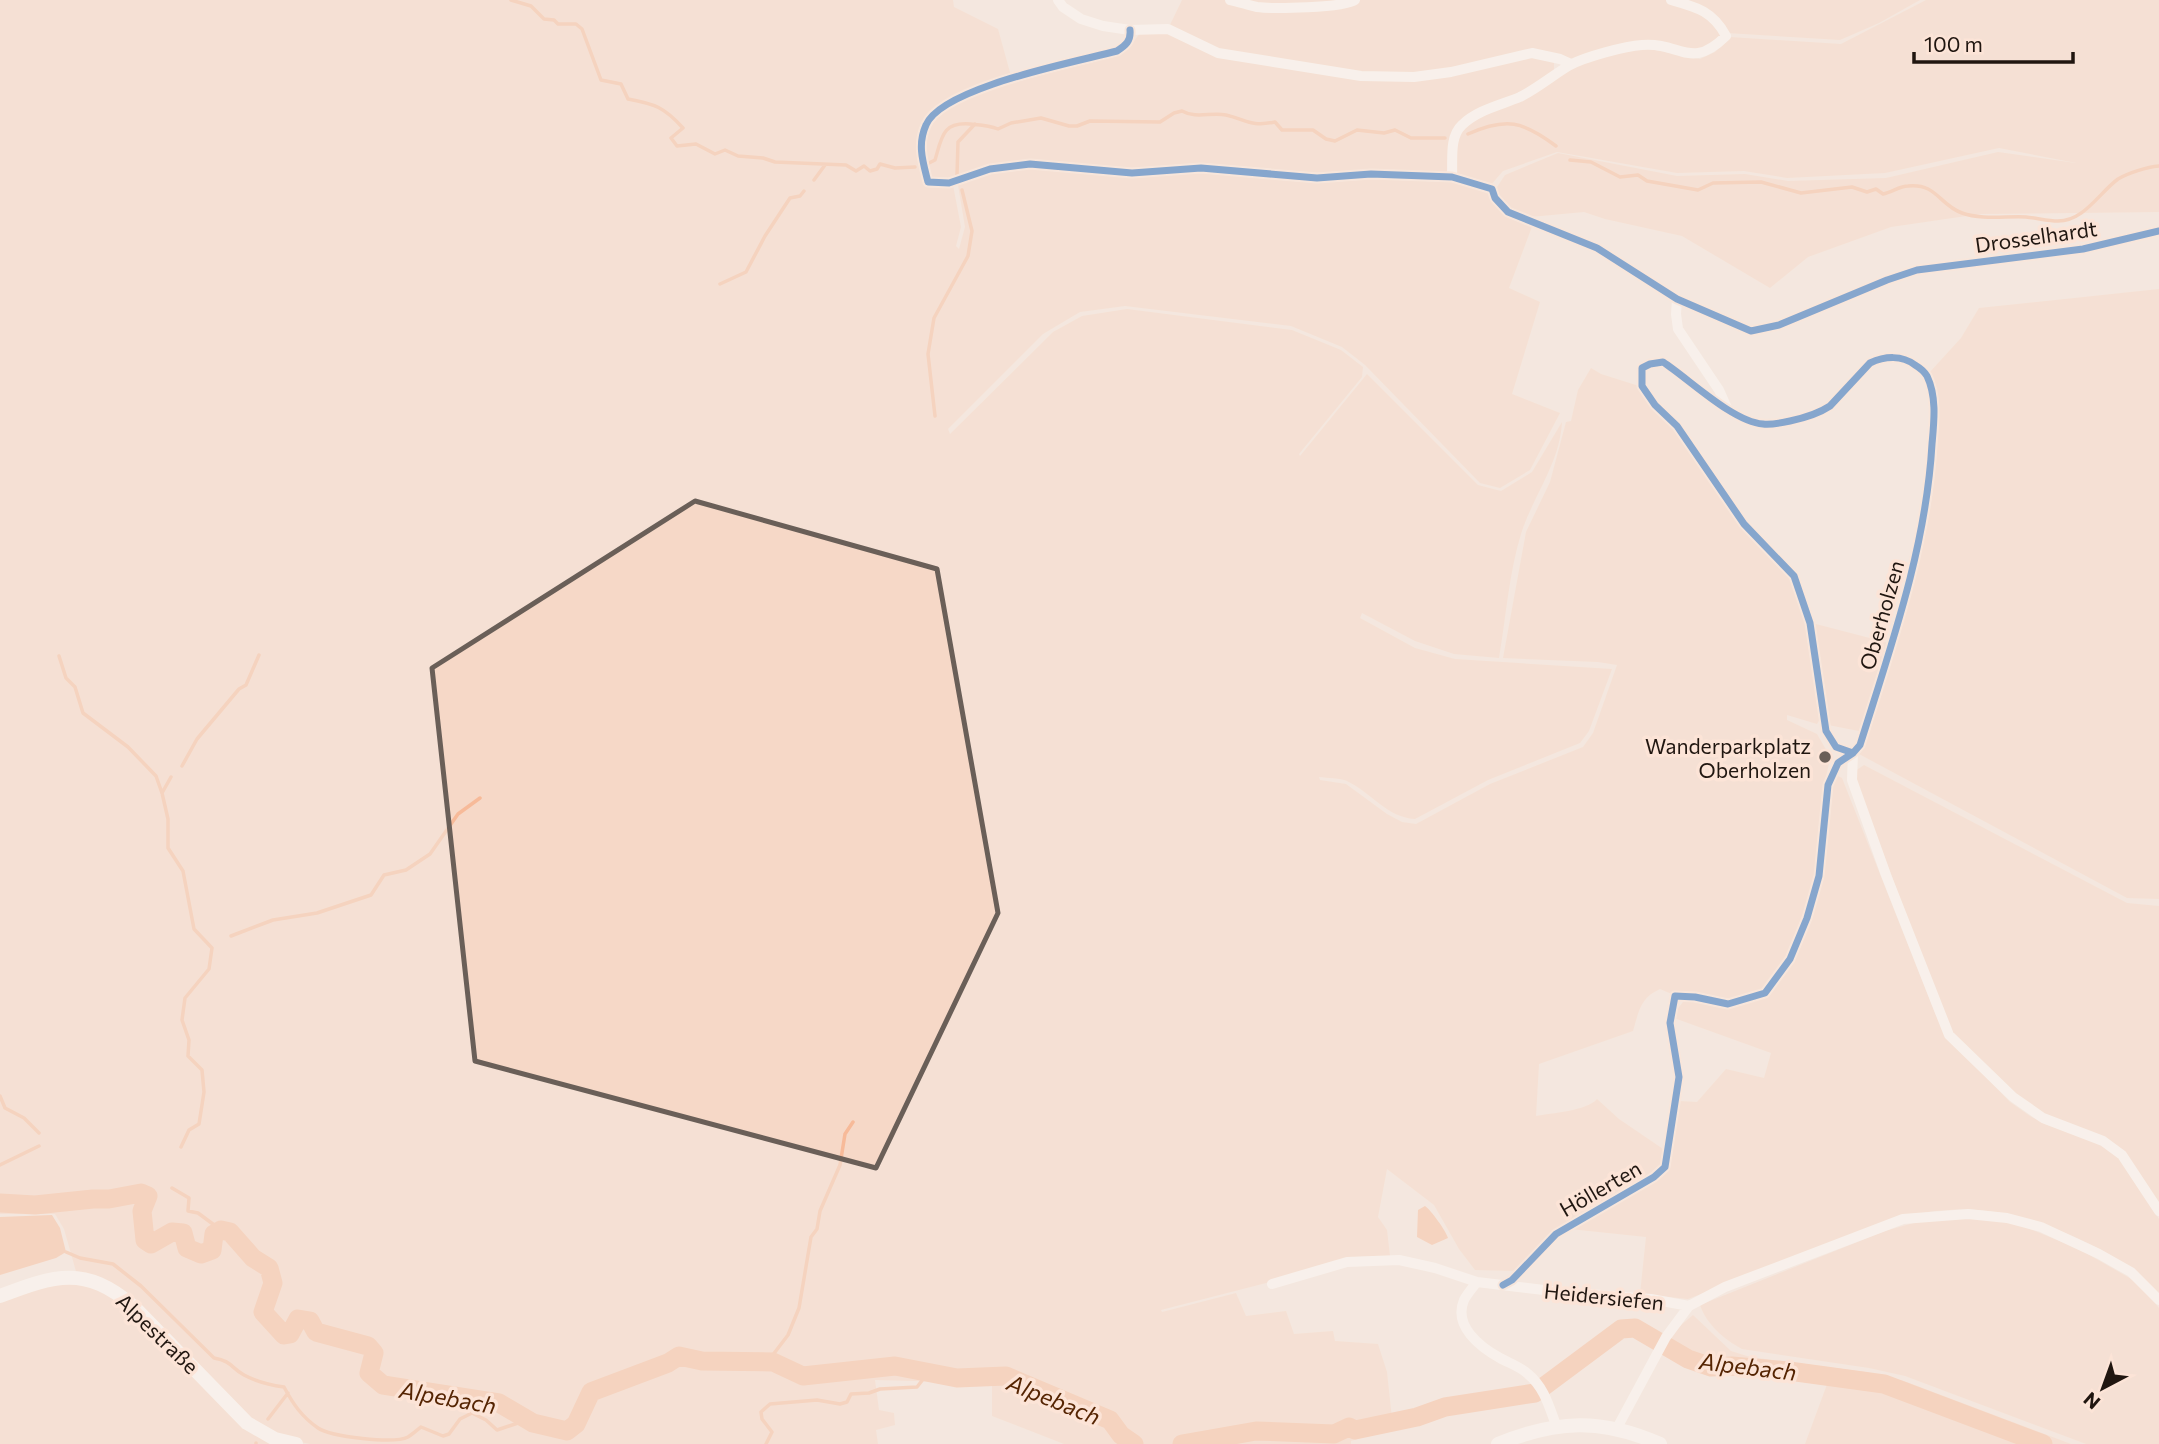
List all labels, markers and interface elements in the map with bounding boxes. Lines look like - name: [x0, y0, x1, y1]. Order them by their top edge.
- scale bar: [1914, 21, 2073, 65]
- text: 100 m: [1924, 31, 1983, 56]
- street label: Drosselhardt: [1973, 215, 2099, 257]
- street label: Oberholzen: [1853, 557, 1909, 673]
- place label: Wanderparkplatz Oberholzen: [1645, 733, 1811, 782]
- marker: Wanderparkplatz Oberholzen: [1817, 749, 1833, 765]
- street label: Höllerten: [1555, 1155, 1645, 1221]
- street label: Heidersiefen: [1543, 1277, 1665, 1315]
- street label: Alpestraße: [112, 1288, 204, 1378]
- water label: Alpebach: [1697, 1346, 1798, 1386]
- north arrow: [2068, 1353, 2138, 1423]
- water label: Alpebach: [1003, 1367, 1105, 1430]
- water label: Alpebach: [396, 1375, 499, 1419]
- text: N: [2079, 1388, 2104, 1415]

